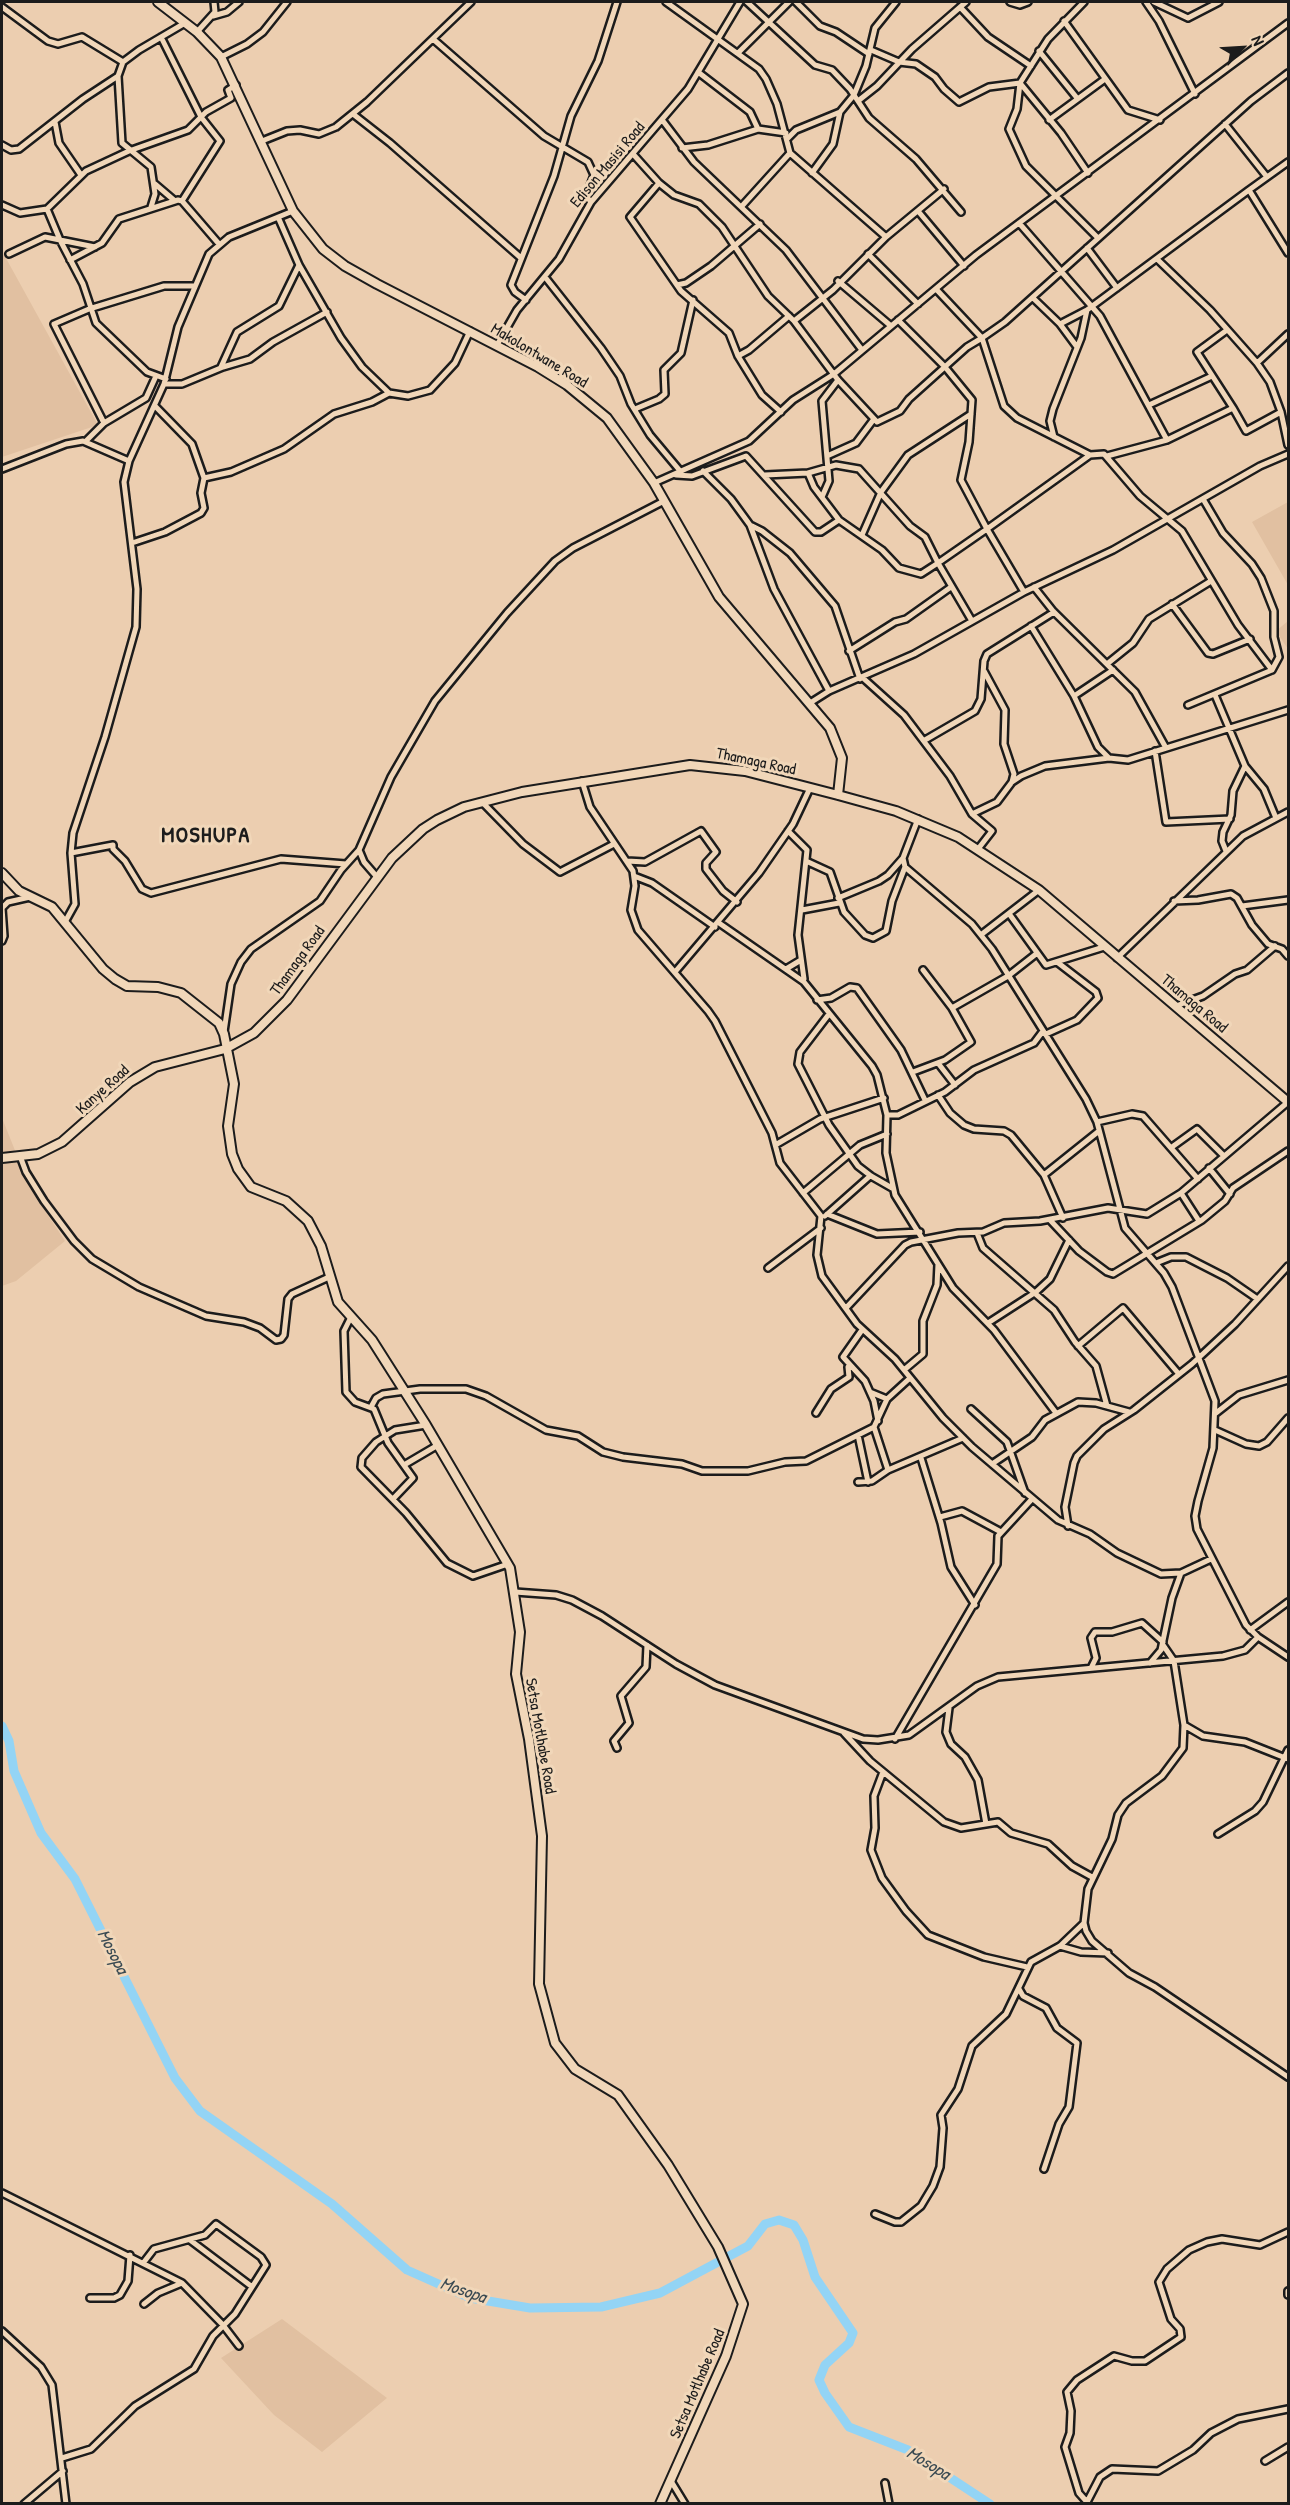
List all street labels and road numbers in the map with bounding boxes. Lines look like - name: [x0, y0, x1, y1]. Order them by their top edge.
- street label: Edison Masisi Road: [567, 118, 649, 212]
- street label: Makolontwane Road: [487, 320, 591, 392]
- street label: Thamaga Road: [714, 744, 798, 780]
- street label: Thamaga Road: [266, 923, 330, 999]
- street label: Thamaga Road: [1157, 971, 1231, 1037]
- street label: Kanye Road: [72, 1061, 134, 1119]
- street label: Setsa Motlhabe Road: [520, 1677, 560, 1795]
- street label: Setsa Motlhabe Road: [666, 2326, 730, 2442]

